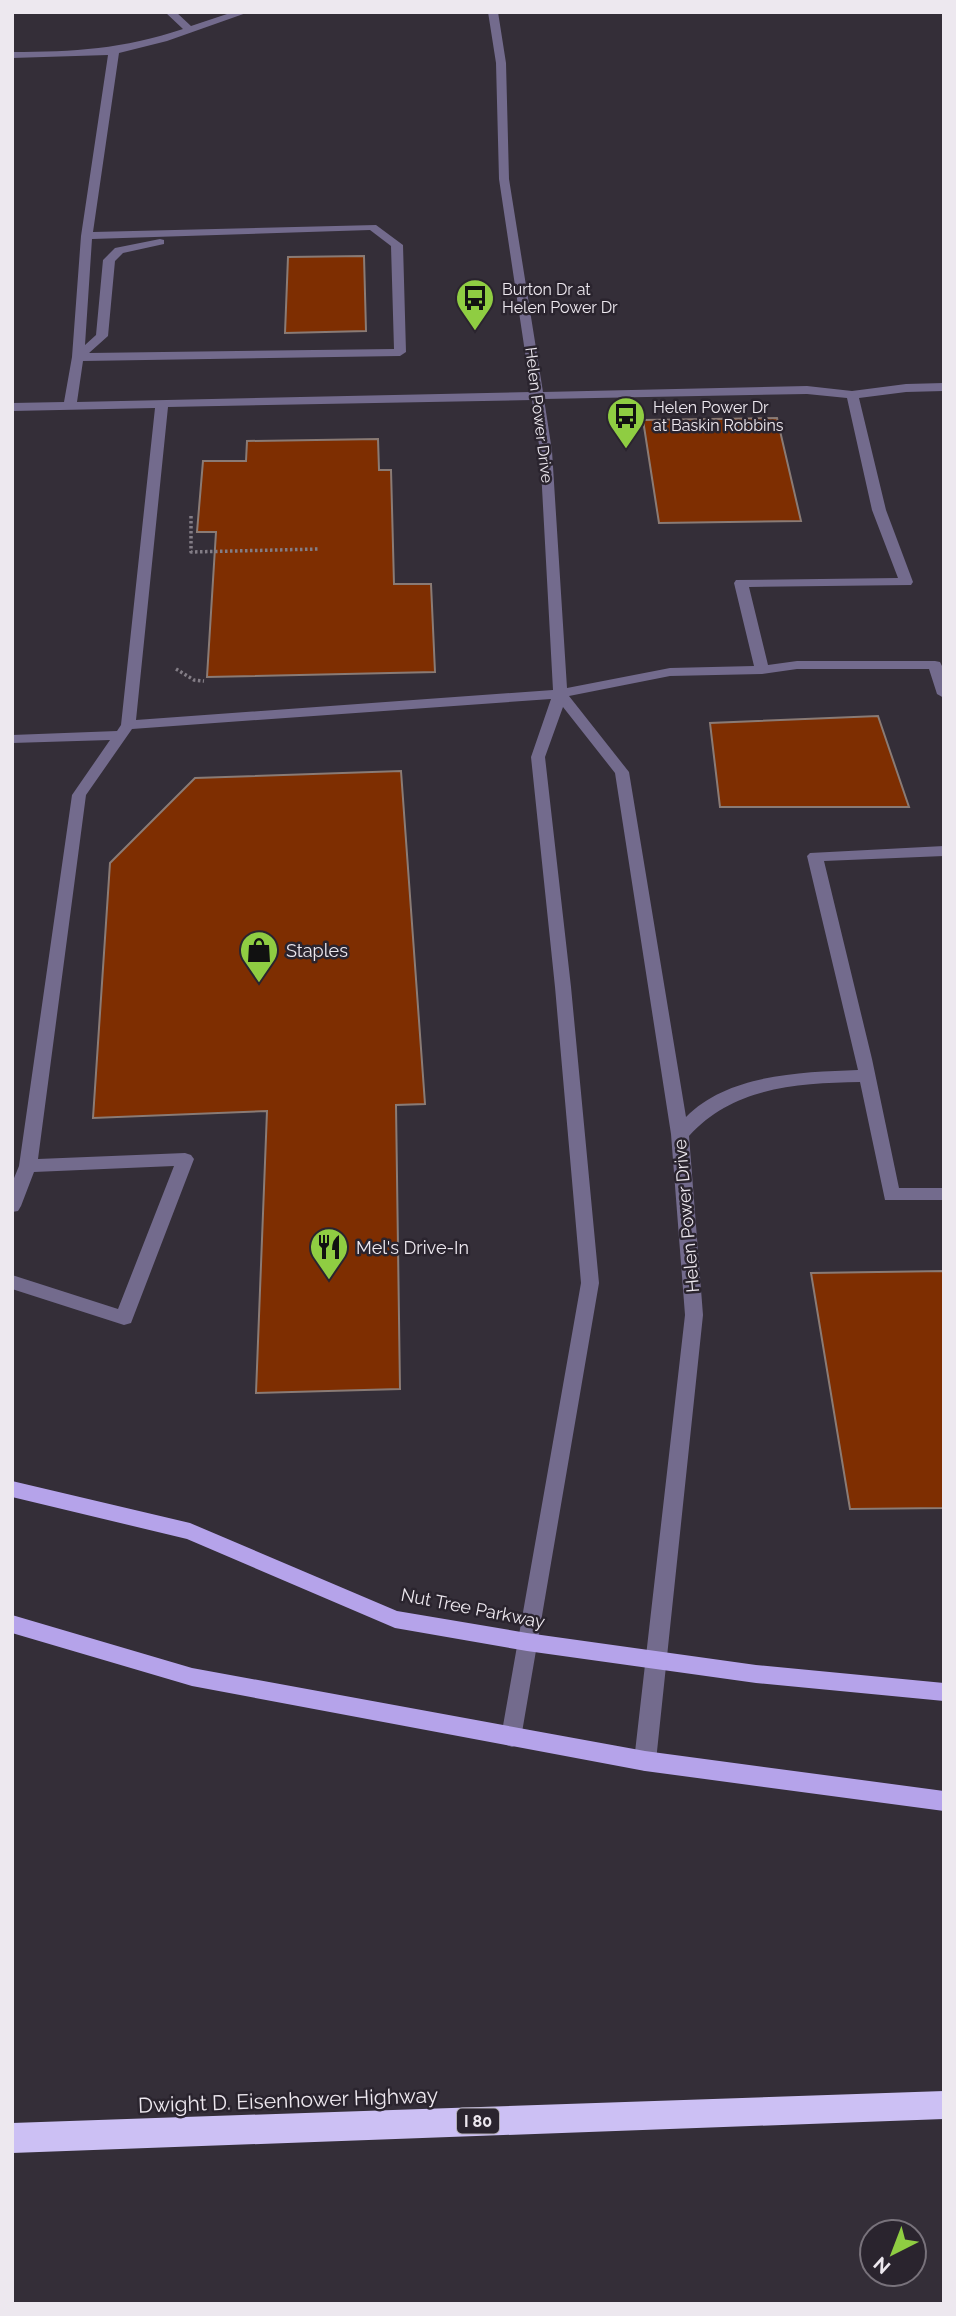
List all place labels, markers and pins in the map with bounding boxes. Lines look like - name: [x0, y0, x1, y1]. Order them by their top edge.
- bus stop icon: Burton Dr at Helen Power Dr: [454, 277, 496, 332]
- place label: Burton Dr at Helen Power Dr: [502, 280, 618, 317]
- bus stop icon: Helen Power Dr at Baskin Robbins: [605, 395, 647, 450]
- place label: Helen Power Dr at Baskin Robbins: [653, 398, 784, 435]
- shop icon: Staples: [238, 929, 280, 984]
- place label: Staples: [286, 940, 348, 961]
- restaurant icon: Mel's Drive-In: [308, 1226, 350, 1281]
- place label: Mel's Drive-In: [356, 1237, 469, 1258]

